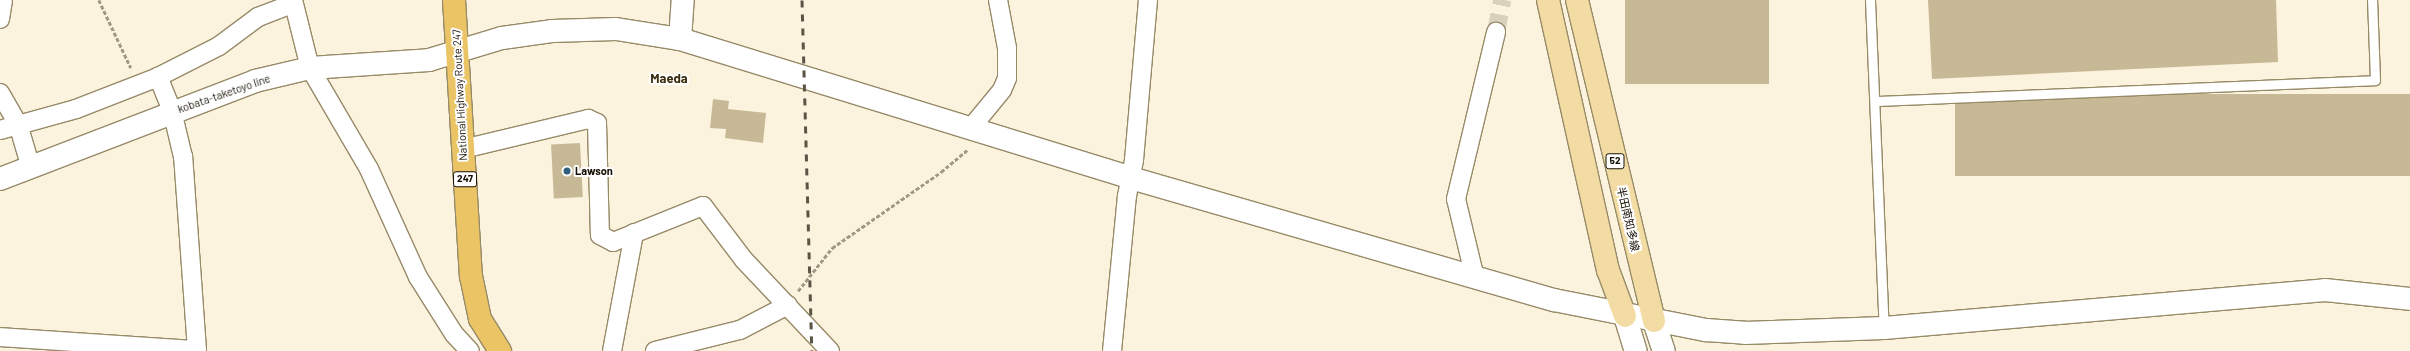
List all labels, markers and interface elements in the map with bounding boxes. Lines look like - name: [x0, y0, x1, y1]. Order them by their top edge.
- street label: National Highway Route 247: [450, 29, 470, 161]
- district label: Maeda: [650, 70, 688, 86]
- street label: kobata-taketoyo line: [176, 72, 272, 116]
- road number: 52: [1605, 153, 1625, 169]
- place label: Lawson: [575, 164, 613, 178]
- marker: Lawson: [562, 166, 572, 176]
- road number: 247: [453, 171, 477, 187]
- street label: 半田南知多線: [1614, 185, 1642, 253]

